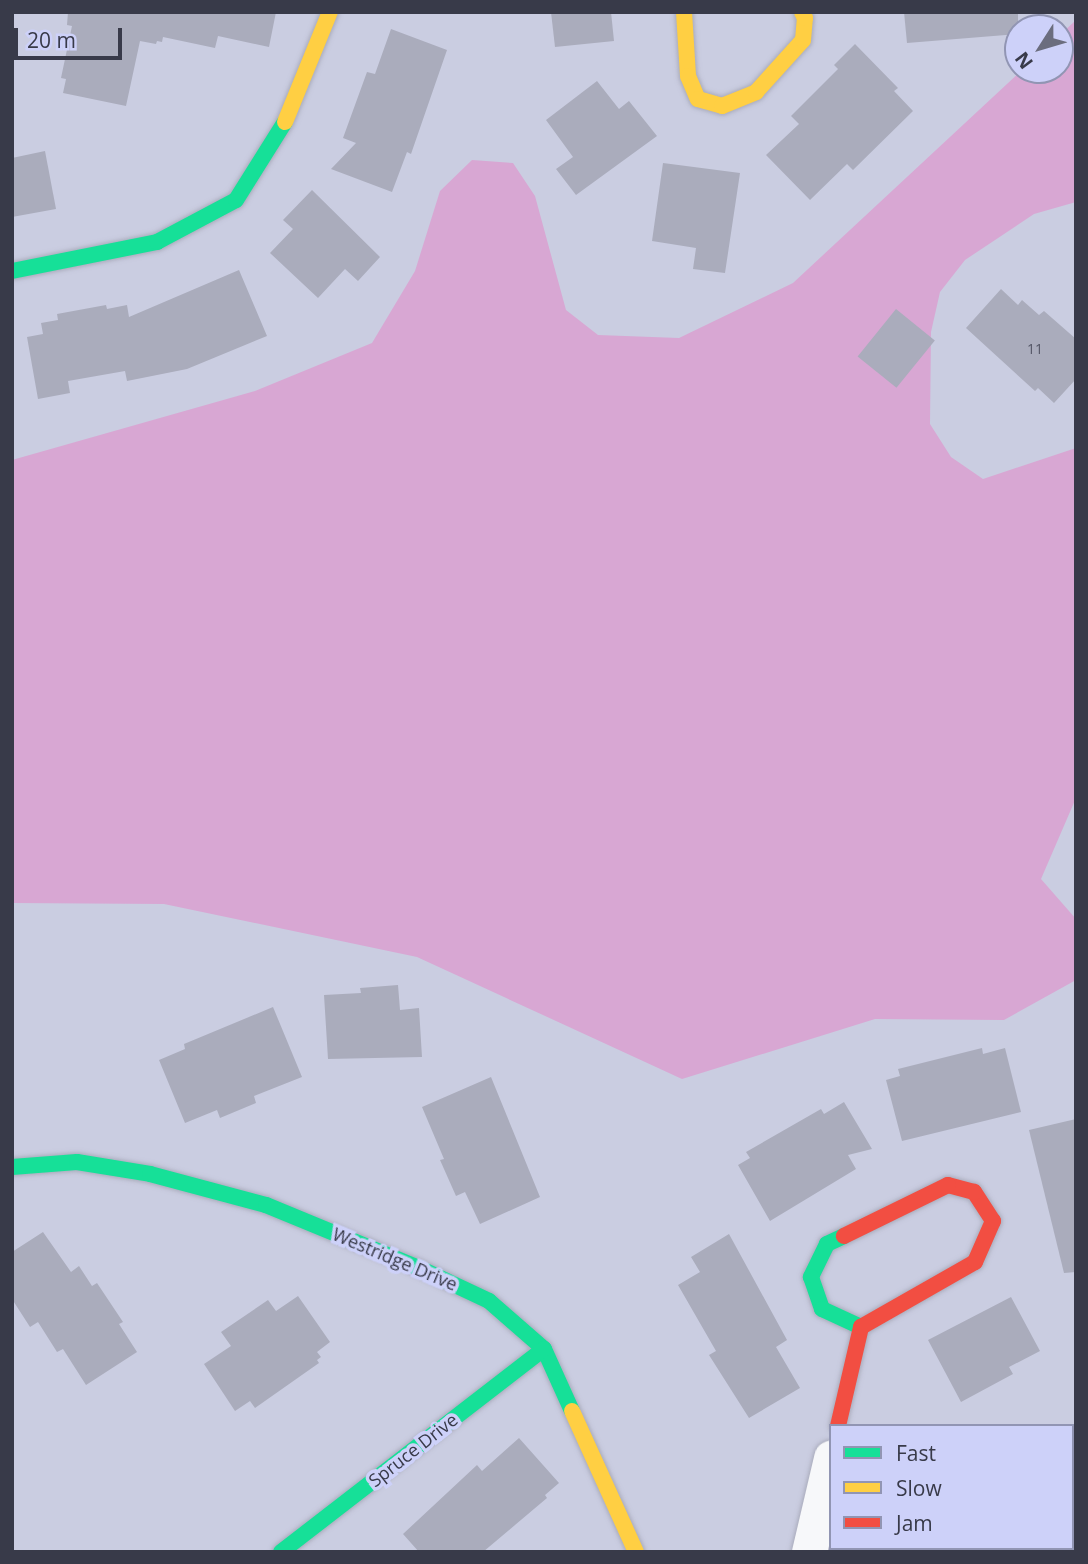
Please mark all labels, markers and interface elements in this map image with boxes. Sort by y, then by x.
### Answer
scale bar [18,14,126,58]
north arrow [1004,14,1074,84]
text: 20 m [27,26,76,54]
text: N [1009,46,1039,74]
house number: 11 [1027,341,1043,357]
street label: Westridge Drive [329,1223,461,1295]
street label: Spruce Drive [364,1409,462,1491]
legend [829,1424,1074,1550]
text: Fast [896,1439,936,1467]
text: Slow [896,1474,942,1502]
text: Jam [896,1509,933,1537]

